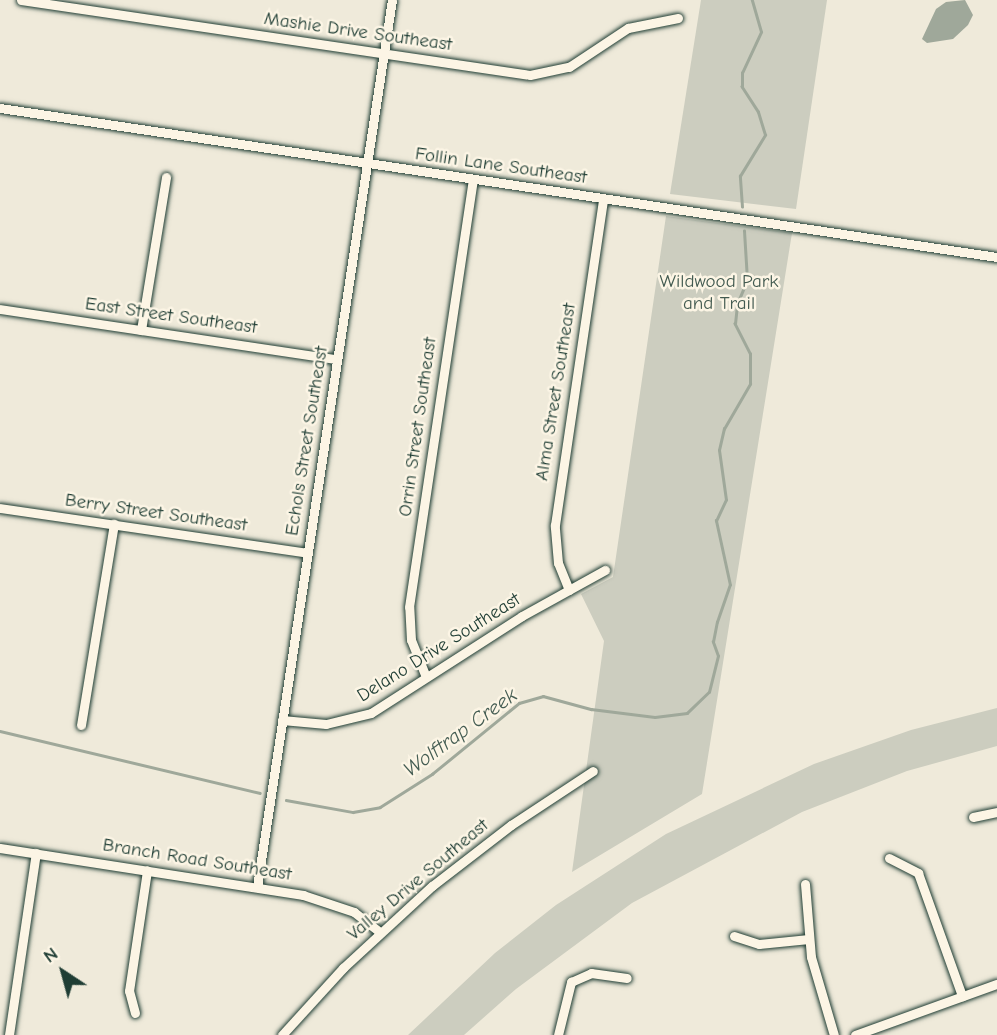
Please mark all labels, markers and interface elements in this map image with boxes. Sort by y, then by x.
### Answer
street label: Mashie Drive Southeast [262,8,454,56]
street label: Follin Lane Southeast [414,143,588,189]
park label: Wildwood Park and Trail [660,271,778,315]
street label: East Street Southeast [84,293,258,339]
street label: Alma Street Southeast [531,302,581,482]
street label: Orrin Street Southeast [394,336,442,518]
street label: Echols Street Southeast [281,345,333,537]
street label: Berry Street Southeast [63,489,249,537]
street label: Delano Drive Southeast [353,588,525,708]
water label: Wolftrap Creek [398,682,522,782]
street label: Valley Drive Southeast [343,814,493,946]
street label: Branch Road Southeast [101,834,293,886]
north arrow [28,937,98,1007]
text: N [39,942,62,968]

